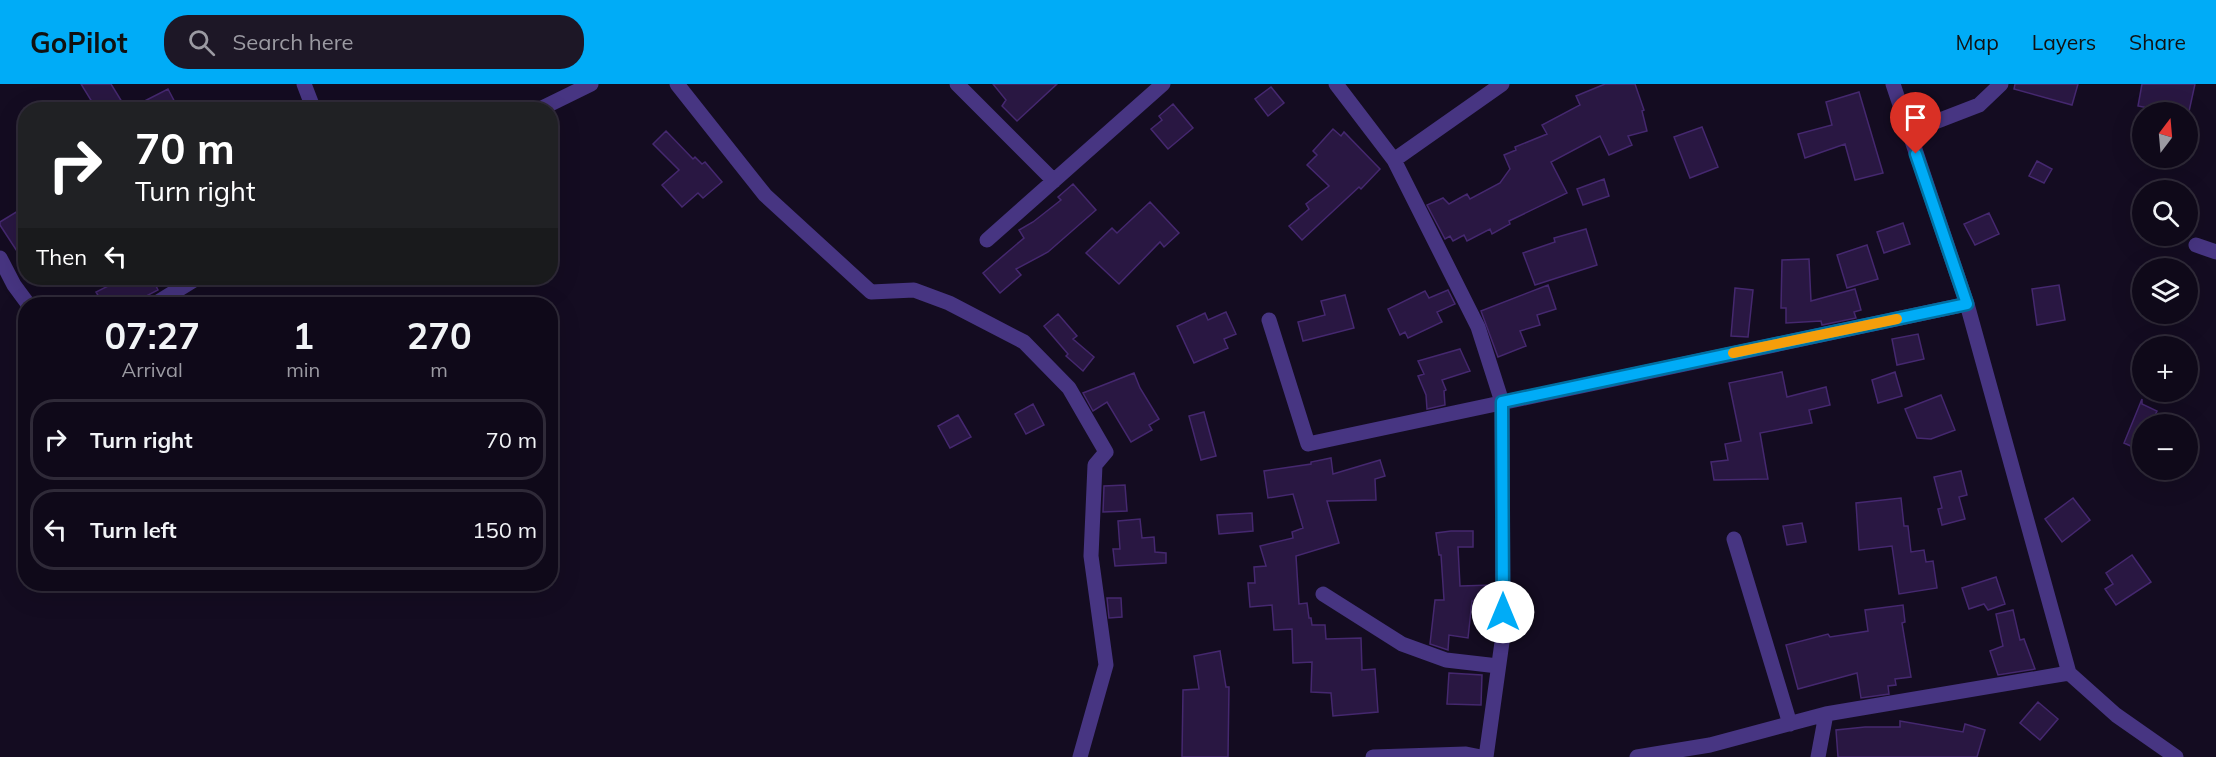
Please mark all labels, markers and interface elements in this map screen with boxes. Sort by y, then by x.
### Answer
search box [164,15,584,69]
text: GoPilot [30,25,128,60]
icon: search [185,26,218,59]
text: Search here [233,28,354,56]
text: Map [1956,29,1999,55]
text: Layers [2032,29,2096,55]
text: Share [2129,29,2186,55]
pin [1890,92,1941,154]
icon: arrive [1899,101,1932,134]
north arrow [2132,102,2198,168]
map controls [2132,102,2198,480]
text: 70 m [135,122,235,175]
icon: right [36,126,114,204]
text: Turn right [135,174,255,208]
button: search [2132,180,2198,246]
icon: left [99,240,132,273]
text: Then [36,243,87,271]
button: layers [2132,258,2198,324]
text: 07:27 [104,313,200,358]
text: 1 [292,313,314,358]
text: 270 [407,313,472,358]
button: + [2132,336,2198,402]
text: Arrival [122,357,183,382]
text: min [286,357,320,382]
text: m [430,357,448,382]
button: − [2132,414,2198,480]
icon: right [39,423,72,456]
text: Turn right [90,426,193,454]
text: 70 m [486,426,537,454]
icon: left [39,513,72,546]
text: Turn left [90,516,177,544]
text: 150 m [472,516,537,544]
position arrow [1471,580,1535,644]

